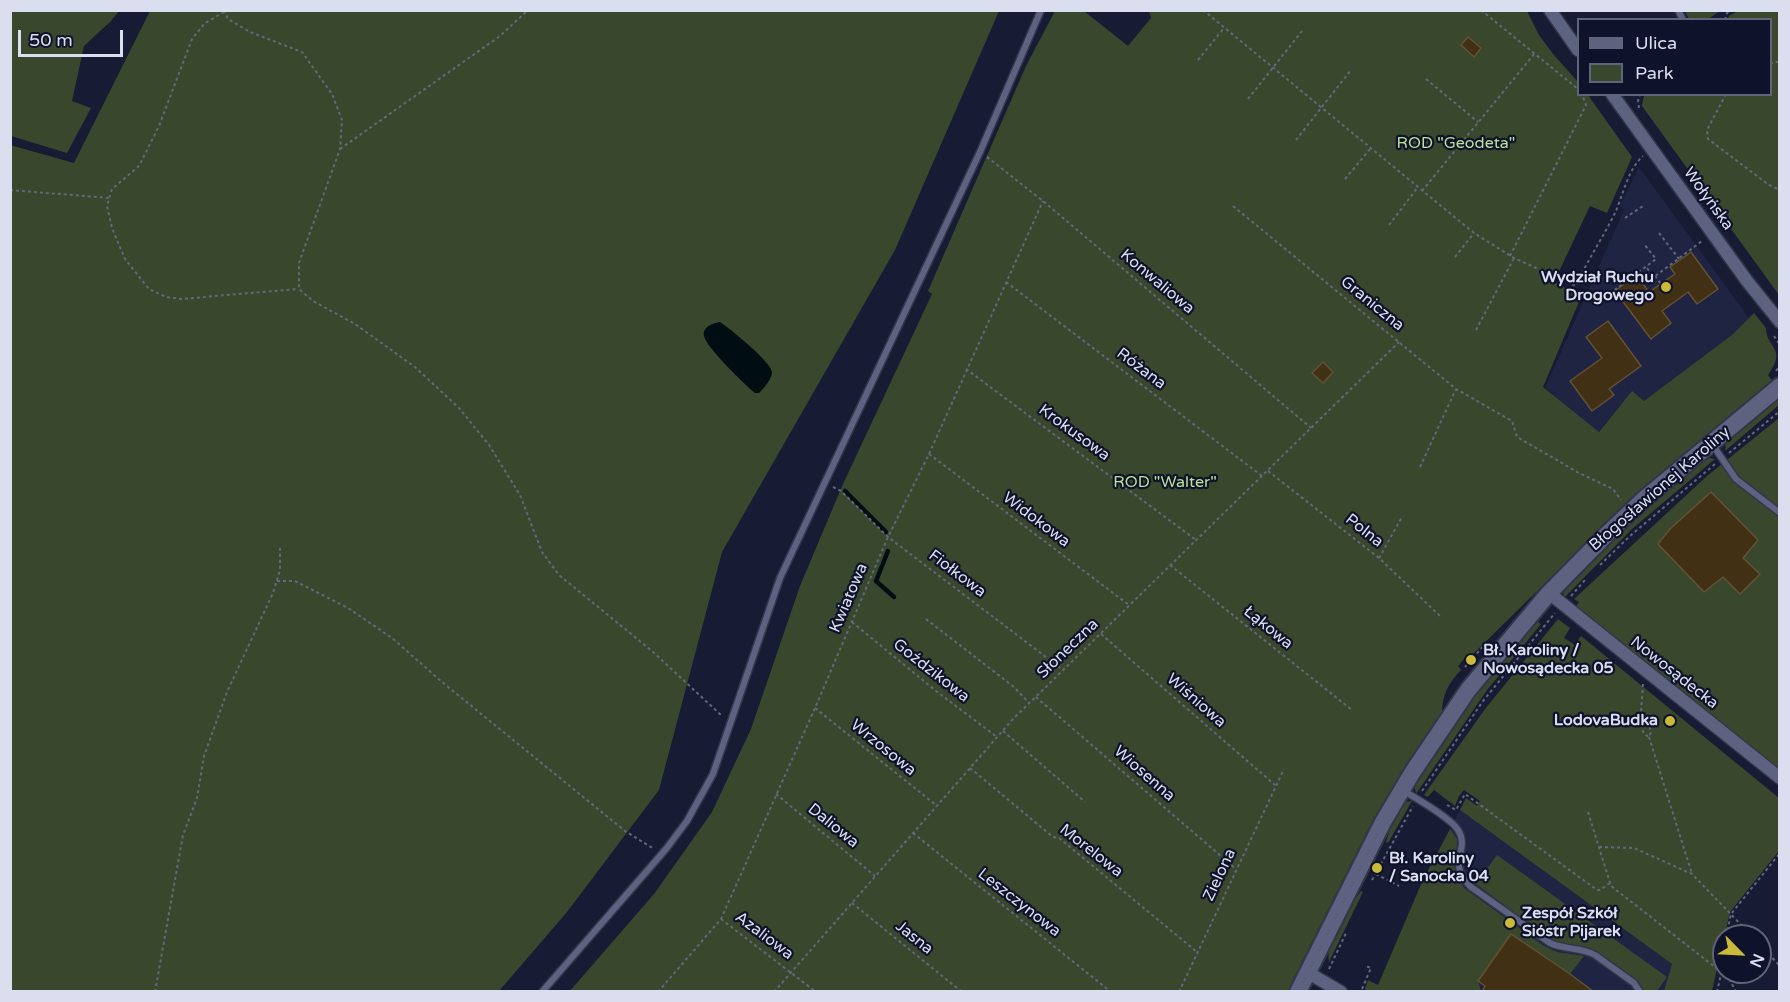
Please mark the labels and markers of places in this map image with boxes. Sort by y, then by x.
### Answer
place label: Wydział Ruchu Drogowego [1541,268,1654,306]
marker: Wydział Ruchu Drogowego [1659,280,1673,294]
place label: Bł. Karoliny / Nowosądecka 05 [1483,641,1614,679]
marker: Bł. Karoliny / Nowosądecka 05 [1464,653,1478,667]
place label: LodovaBudka [1554,711,1658,731]
marker: LodovaBudka [1663,714,1677,728]
place label: Bł. Karoliny / Sanocka 04 [1389,849,1489,887]
marker: Bł. Karoliny / Sanocka 04 [1370,861,1384,875]
place label: Zespół Szkół Sióstr Pijarek [1522,904,1621,942]
marker: Zespół Szkół Sióstr Pijarek [1503,916,1517,930]

